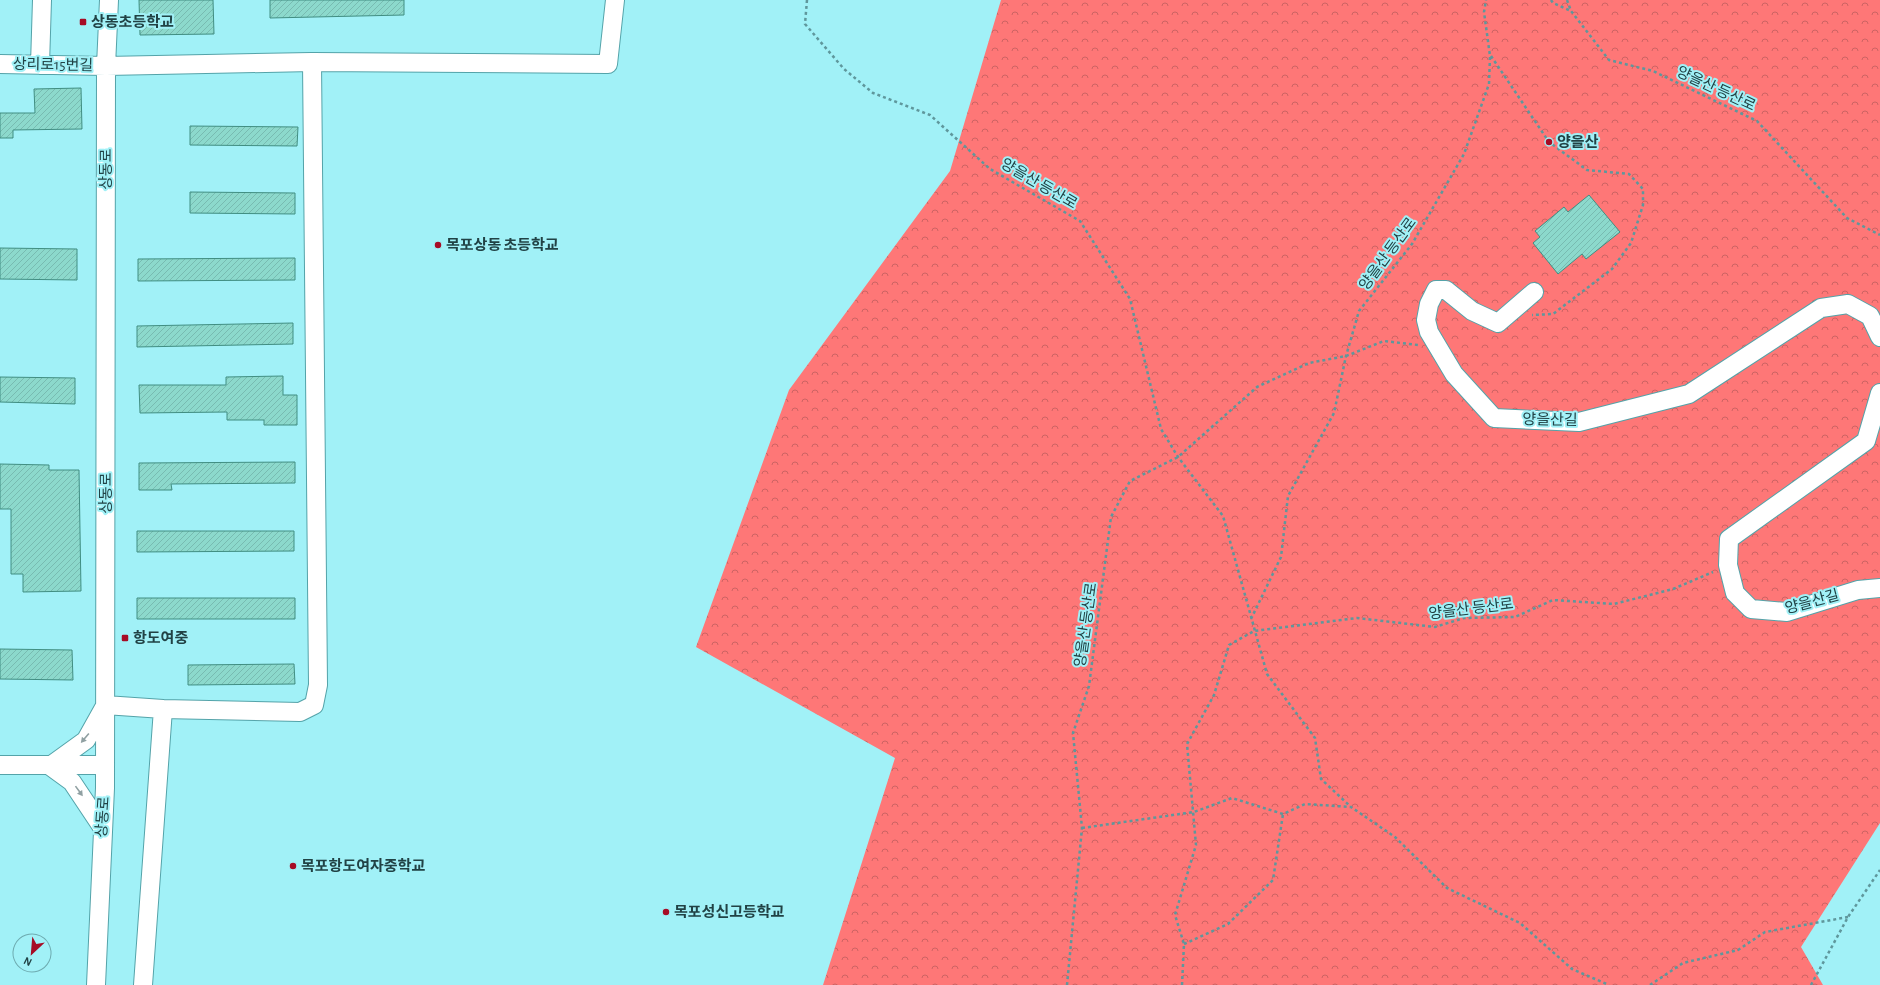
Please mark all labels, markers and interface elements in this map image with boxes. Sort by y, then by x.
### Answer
place label: 상동초등학교 [91,13,174,30]
marker: 상동초등학교 [78,17,88,27]
street label: 상리로15번길 [13,56,93,73]
street label: 양을산 등산로 [1674,63,1758,114]
place label: 양을산 [1557,134,1599,150]
marker: 양을산 [1544,137,1554,147]
street label: 상동로 [98,148,114,190]
street label: 양을산 등산로 [998,155,1080,212]
street label: 양을산 등산로 [1356,215,1419,293]
place label: 목포상동 초등학교 [446,236,559,253]
marker: 목포상동 초등학교 [433,240,443,250]
street label: 양을산길 [1522,411,1578,428]
street label: 상동로 [98,472,114,514]
street label: 양을산 등산로 [1072,582,1099,668]
street label: 양을산길 [1783,587,1841,616]
street label: 양을산 등산로 [1428,595,1514,622]
place label: 항도여중 [133,629,188,646]
marker: 항도여중 [120,633,130,643]
one-way arrow [81,733,90,743]
one-way arrow [75,786,83,797]
street label: 상동로 [93,796,112,838]
place label: 목포항도여자중학교 [301,857,425,874]
marker: 목포항도여자중학교 [288,861,298,871]
place label: 목포성신고등학교 [674,903,785,920]
marker: 목포성신고등학교 [661,907,671,917]
north arrow [12,933,52,973]
text: N [22,955,34,968]

